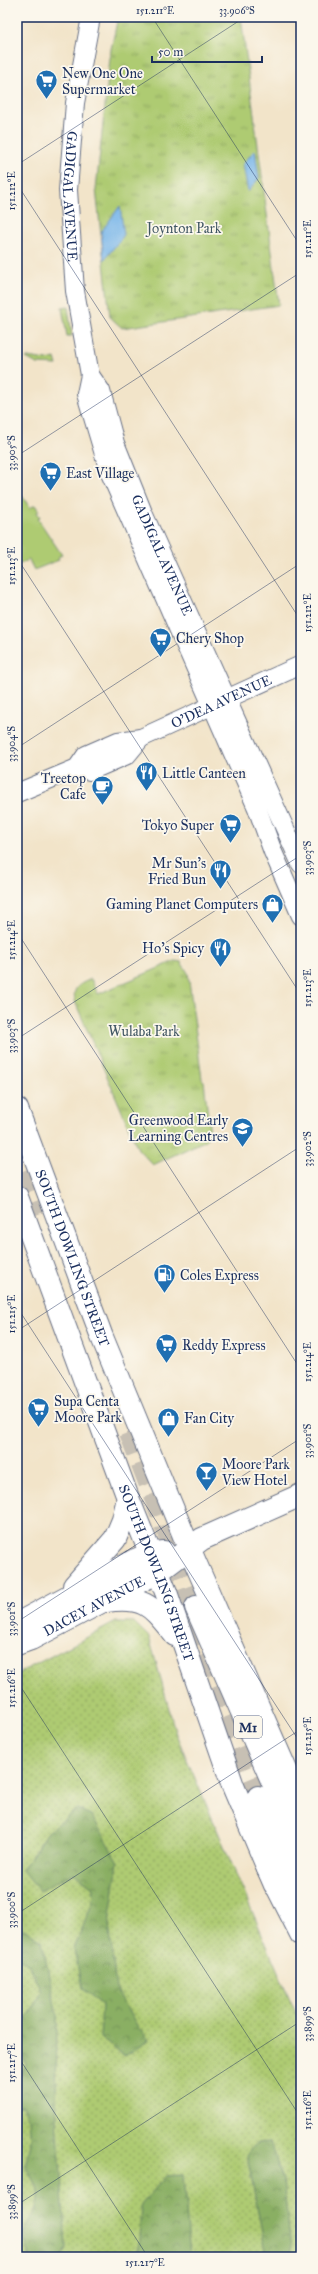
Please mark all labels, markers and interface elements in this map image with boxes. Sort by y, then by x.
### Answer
text: 151.211°E [136,5,174,17]
text: 33.906°S [219,5,255,17]
scale bar [152,38,262,64]
text: 50 m [158,45,183,59]
place label: New One One Supermarket [62,65,143,98]
supermarket icon: New One One Supermarket [33,68,59,101]
street label: GADIGAL AVENUE [59,130,81,262]
text: 151.212°E [6,171,18,211]
park label: Joynton Park [145,220,222,238]
text: 151.211°E [302,220,314,258]
text: 33.905°S [6,435,18,471]
supermarket icon: East Village [37,460,63,493]
place label: East Village [66,465,135,482]
street label: GADIGAL AVENUE [128,492,196,618]
text: 151.213°E [6,547,18,585]
text: 151.212°E [302,593,314,633]
supermarket icon: Chery Shop [148,625,174,658]
place label: Chery Shop [176,630,244,647]
street label: O'DEA AVENUE [168,672,274,732]
text: 33.904°S [6,726,18,762]
restaurant icon: Little Canteen [133,760,159,793]
place label: Little Canteen [162,765,246,782]
place label: Treetop Cafe [41,770,86,803]
cafe icon: Treetop Cafe [89,773,115,806]
supermarket icon: Tokyo Super [217,812,243,845]
place label: Tokyo Super [142,817,215,834]
text: 33.903°S [302,840,314,875]
place label: Mr Sun's Fried Bun [148,855,206,888]
restaurant icon: Mr Sun's Fried Bun [208,858,234,891]
shop icon: Gaming Planet Computers [260,891,286,924]
place label: Gaming Planet Computers [106,896,258,913]
text: 151.214°E [6,920,18,960]
restaurant icon: Ho's Spicy [207,935,233,968]
place label: Ho's Spicy [142,940,204,957]
text: 151.213°E [302,969,314,1007]
text: 33.903°S [6,1018,18,1053]
park label: Wulaba Park [108,1023,180,1040]
place label: Greenwood Early Learning Centres [128,1112,228,1145]
school or university icon: Greenwood Early Learning Centres [230,1115,256,1148]
text: 33.902°S [302,1131,314,1167]
street label: SOUTH DOWLING STREET [31,1167,113,1350]
fuel station icon: Coles Express [151,1262,177,1295]
place label: Coles Express [180,1267,259,1284]
text: 151.215°E [6,1295,18,1333]
supermarket icon: Reddy Express [153,1332,179,1365]
place label: Reddy Express [182,1337,266,1354]
text: 151.214°E [302,1342,314,1382]
place label: Supa Centa Moore Park [54,1393,122,1426]
supermarket icon: Supa Centa Moore Park [26,1396,52,1429]
shop icon: Fan City [155,1405,181,1438]
place label: Fan City [184,1410,235,1427]
text: 33.901°S [302,1424,314,1458]
place label: Moore Park View Hotel [221,1456,290,1489]
bar icon: Moore Park View Hotel [193,1459,219,1492]
street label: SOUTH DOWLING STREET [115,1482,197,1664]
street label: DACEY AVENUE [40,1573,148,1640]
text: 33.901°S [6,1602,18,1636]
text: 151.216°E [6,1668,18,1708]
road number: M1 [234,1716,262,1738]
text: 151.215°E [302,1717,314,1755]
text: 33.900°S [6,1892,18,1928]
text: 33.899°S [302,2006,314,2042]
text: 151.217°E [6,2043,18,2083]
text: 151.216°E [302,2090,314,2130]
text: 33.899°S [6,2184,18,2220]
text: 151.217°E [125,2257,165,2269]

